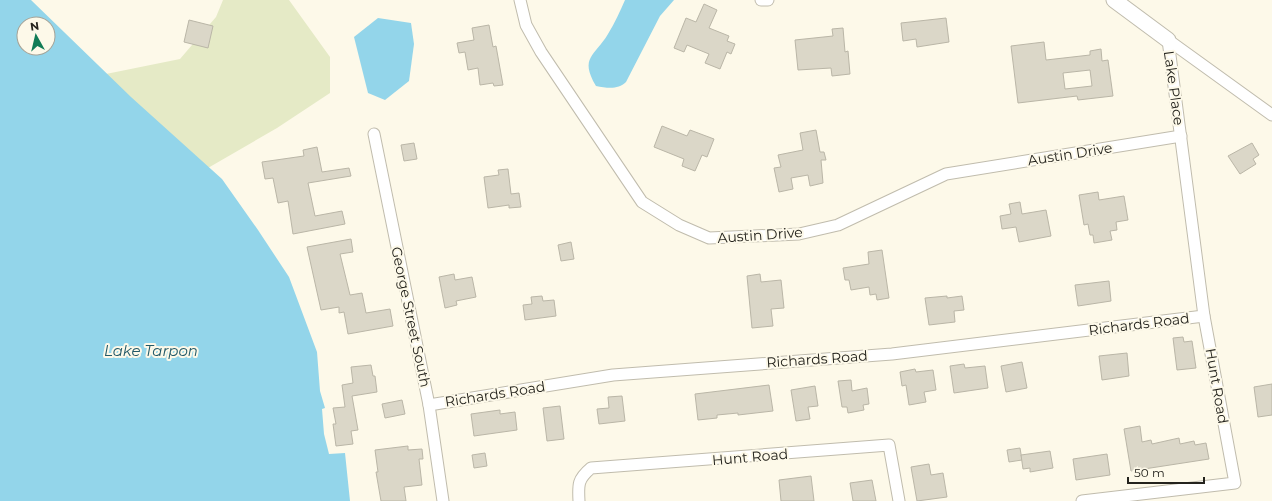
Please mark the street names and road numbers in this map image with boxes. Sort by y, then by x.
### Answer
street label: Lake Place [1160,50,1188,126]
street label: Austin Drive [1026,138,1114,170]
street label: Austin Drive [717,223,803,247]
street label: George Street South [387,245,435,389]
street label: Richards Road [1088,309,1190,339]
street label: Richards Road [766,346,868,372]
street label: Hunt Road [1202,347,1232,425]
street label: Richards Road [444,377,546,411]
street label: Hunt Road [711,445,789,469]

